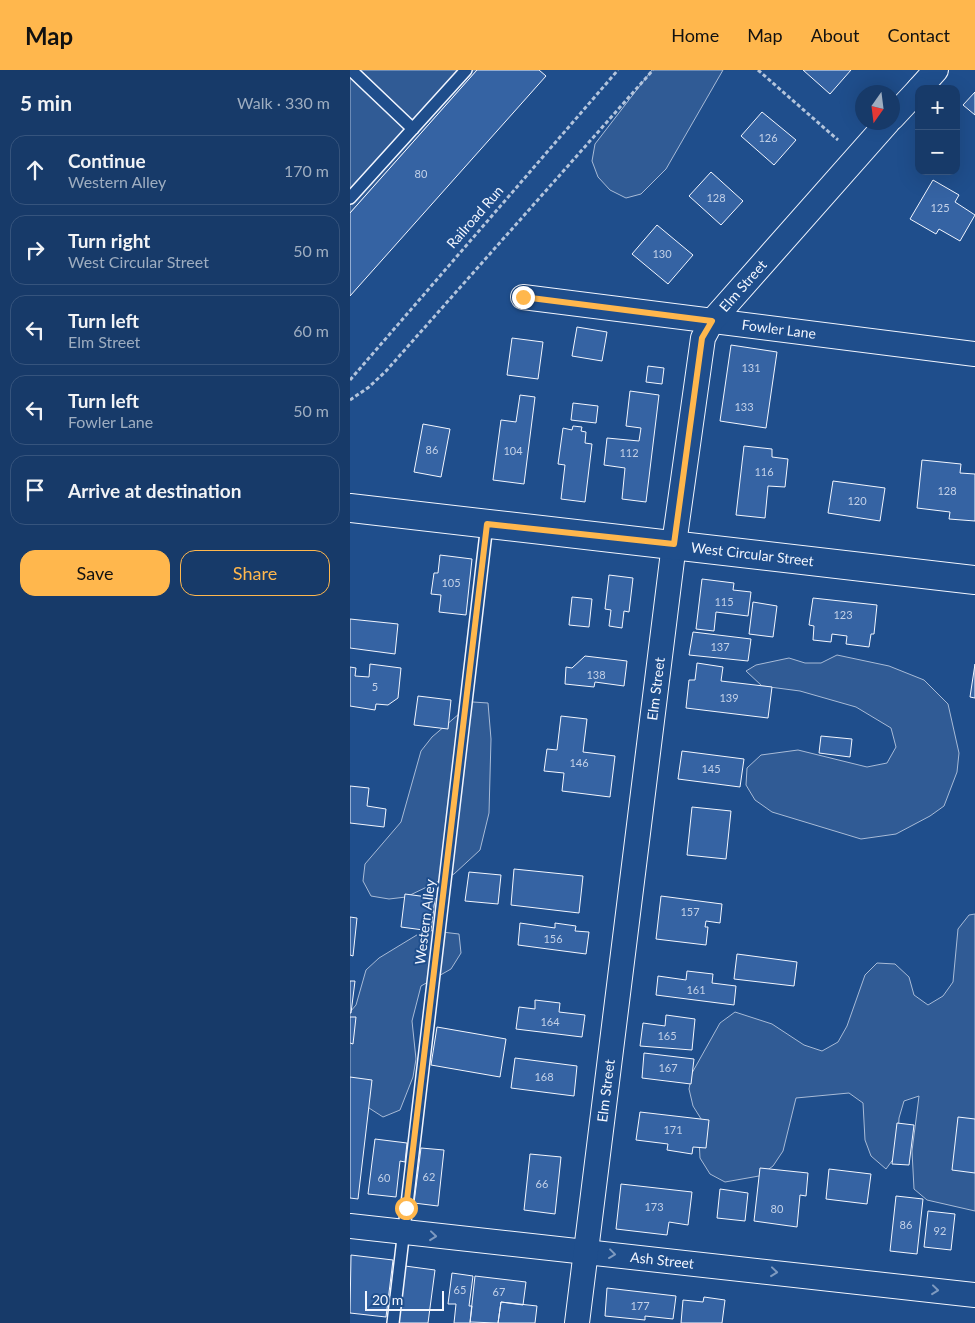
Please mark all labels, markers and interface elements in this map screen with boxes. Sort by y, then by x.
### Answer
text: Map [25,21,73,50]
text: Home [671,24,719,46]
text: Map [747,24,783,46]
text: About [811,24,860,46]
text: Contact [888,24,950,46]
north arrow [855,85,900,130]
map controls [915,85,960,175]
button: + [915,85,960,130]
text: 5 min [20,90,72,115]
text: Walk · 330 m [237,93,330,112]
button: − [915,130,960,175]
house number: 126 [758,131,778,144]
text: Continue [68,149,146,172]
icon: ahead [21,156,49,184]
text: 170 m [284,161,329,180]
house number: 80 [415,167,428,180]
text: Western Alley [68,172,166,191]
street label: Railroad Run [443,182,506,252]
house number: 128 [706,191,726,204]
house number: 125 [930,201,950,214]
text: Turn right [68,229,150,252]
icon: right [21,236,49,264]
text: 50 m [293,241,329,260]
house number: 130 [652,247,672,260]
text: West Circular Street [68,252,209,271]
street label: Elm Street [715,256,770,315]
route end [512,286,535,309]
text: Turn left [68,309,139,332]
icon: left [21,316,49,344]
street label: Fowler Lane [741,316,817,342]
text: 60 m [293,321,329,340]
text: Elm Street [68,332,140,351]
house number: 131 [741,361,761,374]
text: Turn left [68,389,139,412]
icon: left [21,396,49,424]
house number: 133 [734,400,754,413]
text: 50 m [293,401,329,420]
text: Fowler Lane [68,412,153,431]
house number: 86 [426,443,438,456]
house number: 104 [503,444,523,457]
house number: 112 [619,446,639,459]
house number: 116 [754,465,774,478]
icon: arrive [21,476,49,504]
text: Arrive at destination [68,479,241,502]
house number: 128 [937,484,957,497]
house number: 120 [847,494,867,507]
street label: West Circular Street [690,538,815,569]
button: Save [20,550,170,596]
button: Share [180,550,330,596]
house number: 105 [441,576,461,589]
house number: 115 [714,595,734,608]
house number: 123 [833,608,853,621]
house number: 137 [710,640,730,653]
street label: Elm Street [643,656,668,721]
house number: 138 [586,668,606,681]
house number: 5 [372,680,378,693]
house number: 139 [719,691,739,704]
house number: 146 [569,756,589,769]
house number: 145 [701,762,721,775]
street label: Western Alley [411,877,438,966]
house number: 157 [680,905,700,918]
house number: 156 [543,932,563,945]
house number: 161 [686,983,706,996]
house number: 164 [540,1015,560,1028]
house number: 165 [657,1029,677,1042]
street label: Elm Street [593,1058,618,1123]
house number: 167 [658,1061,678,1074]
house number: 168 [534,1070,554,1083]
house number: 171 [663,1123,683,1136]
house number: 62 [423,1170,435,1183]
house number: 60 [378,1171,391,1184]
house number: 66 [536,1177,548,1190]
route start [395,1197,418,1220]
house number: 173 [644,1200,664,1213]
house number: 80 [771,1202,784,1215]
house number: 86 [900,1218,912,1231]
house number: 92 [934,1224,946,1237]
one-way arrow [429,1230,437,1241]
one-way arrow [609,1248,617,1259]
street label: Ash Street [629,1248,695,1272]
one-way arrow [770,1266,778,1277]
house number: 65 [454,1283,466,1296]
one-way arrow [931,1284,939,1295]
house number: 67 [493,1285,505,1298]
scale bar [365,1288,444,1311]
text: 20 m [372,1291,403,1308]
house number: 177 [630,1299,650,1312]

